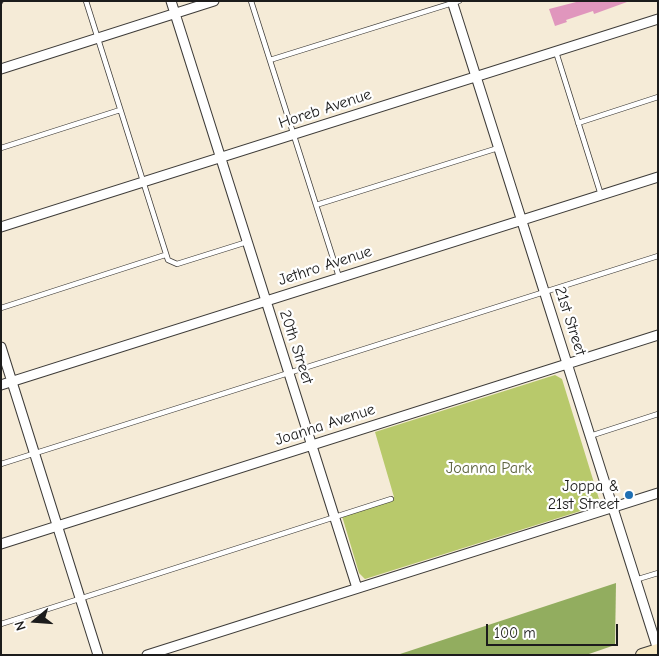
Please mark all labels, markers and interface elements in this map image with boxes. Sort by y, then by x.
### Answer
street label: Horeb Avenue [276,85,374,133]
street label: Jethro Avenue [276,242,374,290]
street label: 21st Street [550,284,590,358]
street label: 20th Street [275,308,317,386]
street label: Joanna Avenue [273,400,377,450]
park label: Joanna Park [446,458,532,478]
place label: Joppa & 21st Street [548,476,619,514]
marker: Joppa & 21st Street [623,489,635,501]
north arrow [10,596,60,646]
scale bar [489,614,622,646]
text: N [11,619,30,633]
text: 100 m [494,624,536,642]

